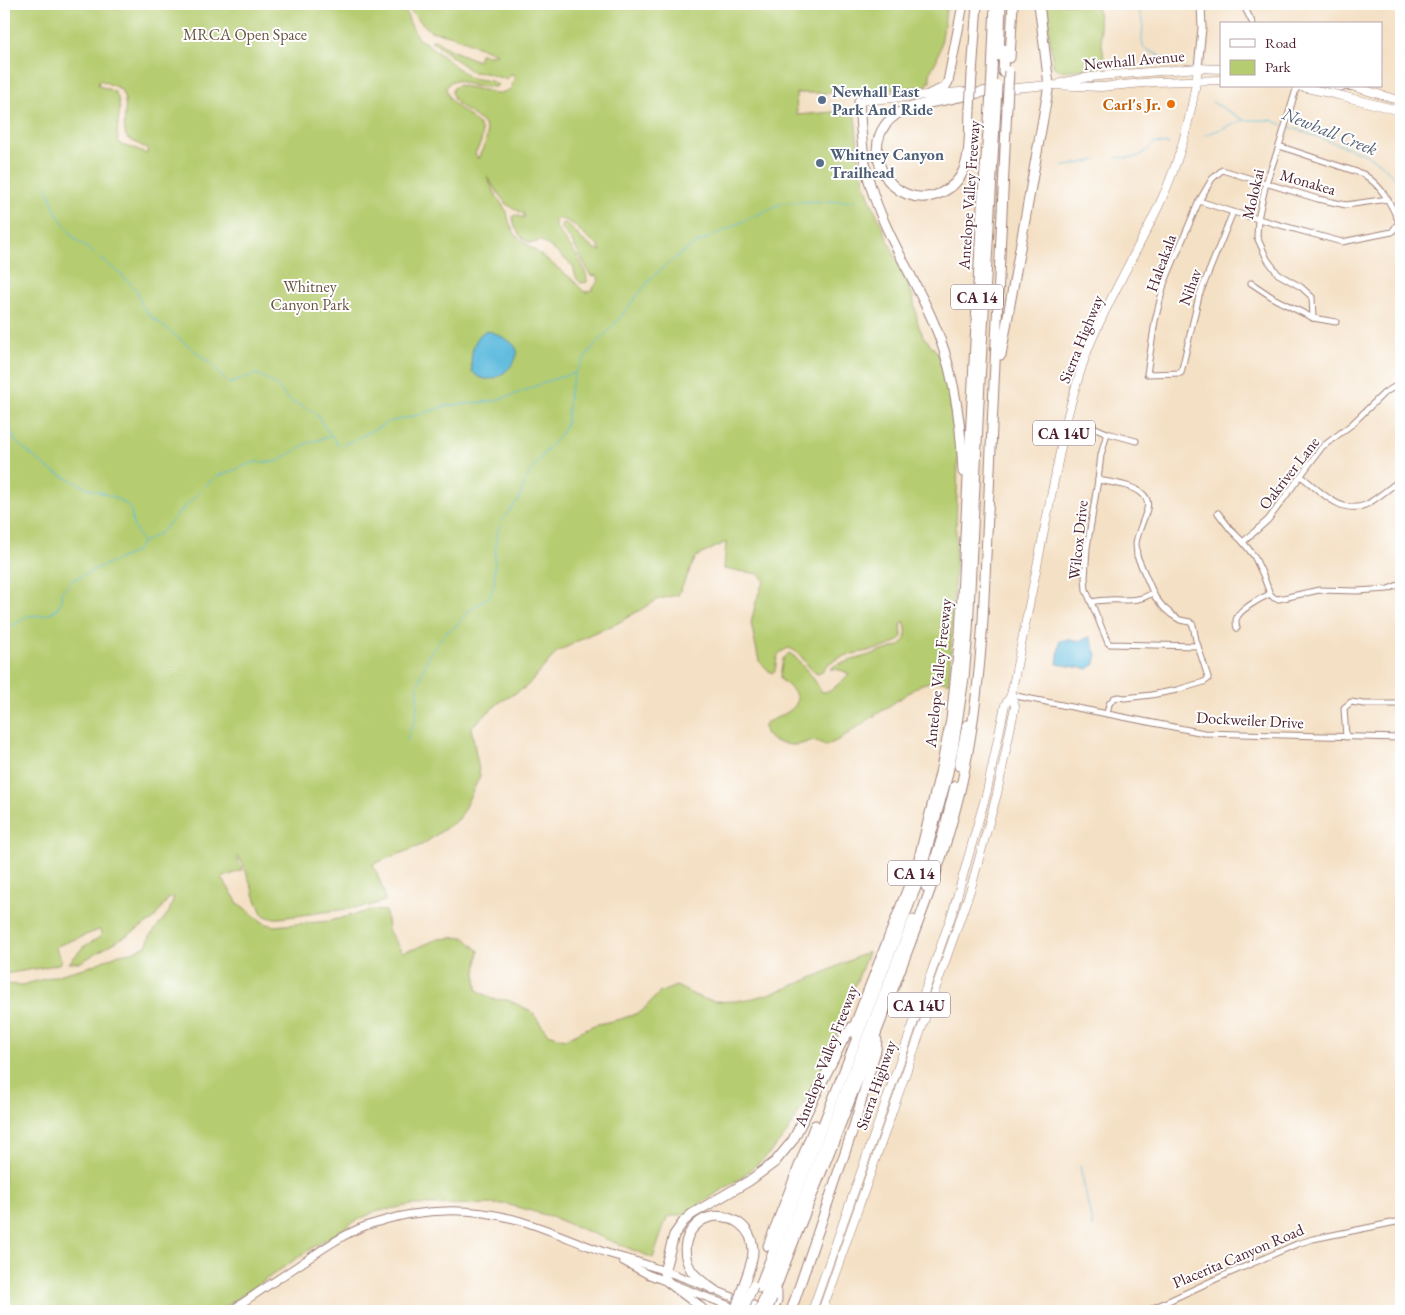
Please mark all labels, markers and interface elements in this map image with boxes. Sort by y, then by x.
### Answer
legend [1220,22,1382,88]
park label: MRCA Open Space [183,24,307,45]
text: Road [1265,33,1297,52]
street label: Newhall Avenue [1083,45,1185,75]
text: Park [1265,57,1292,76]
place label: Newhall East Park And Ride [832,81,933,120]
marker: Newhall East Park And Ride [816,94,828,106]
place label: Carl's Jr. [1103,94,1161,115]
marker: Carl's Jr. [1165,98,1177,110]
water label: Newhall Creek [1278,101,1381,160]
street label: Antelope Valley Freeway [953,119,985,271]
place label: Whitney Canyon Trailhead [830,144,944,183]
marker: Whitney Canyon Trailhead [814,157,826,169]
street label: Monakea [1278,164,1339,200]
street label: Molokai [1237,167,1269,221]
street label: Haleakala [1141,231,1181,295]
street label: Nihav [1174,265,1207,308]
park label: Whitney Canyon Park [271,276,350,315]
road number: CA 14 [951,284,1003,310]
street label: Sierra Highway [1054,291,1109,386]
road number: CA 14U [1033,420,1095,446]
street label: Oakriver Lane [1254,432,1324,514]
street label: Wilcox Drive [1063,499,1093,581]
street label: Antelope Valley Freeway [920,596,956,750]
street label: Dockweiler Drive [1196,707,1304,733]
road number: CA 14 [888,860,940,886]
street label: Antelope Valley Freeway [789,981,863,1131]
road number: CA 14U [888,992,950,1018]
street label: Sierra Highway [851,1036,901,1133]
street label: Placerita Canyon Road [1169,1219,1308,1293]

